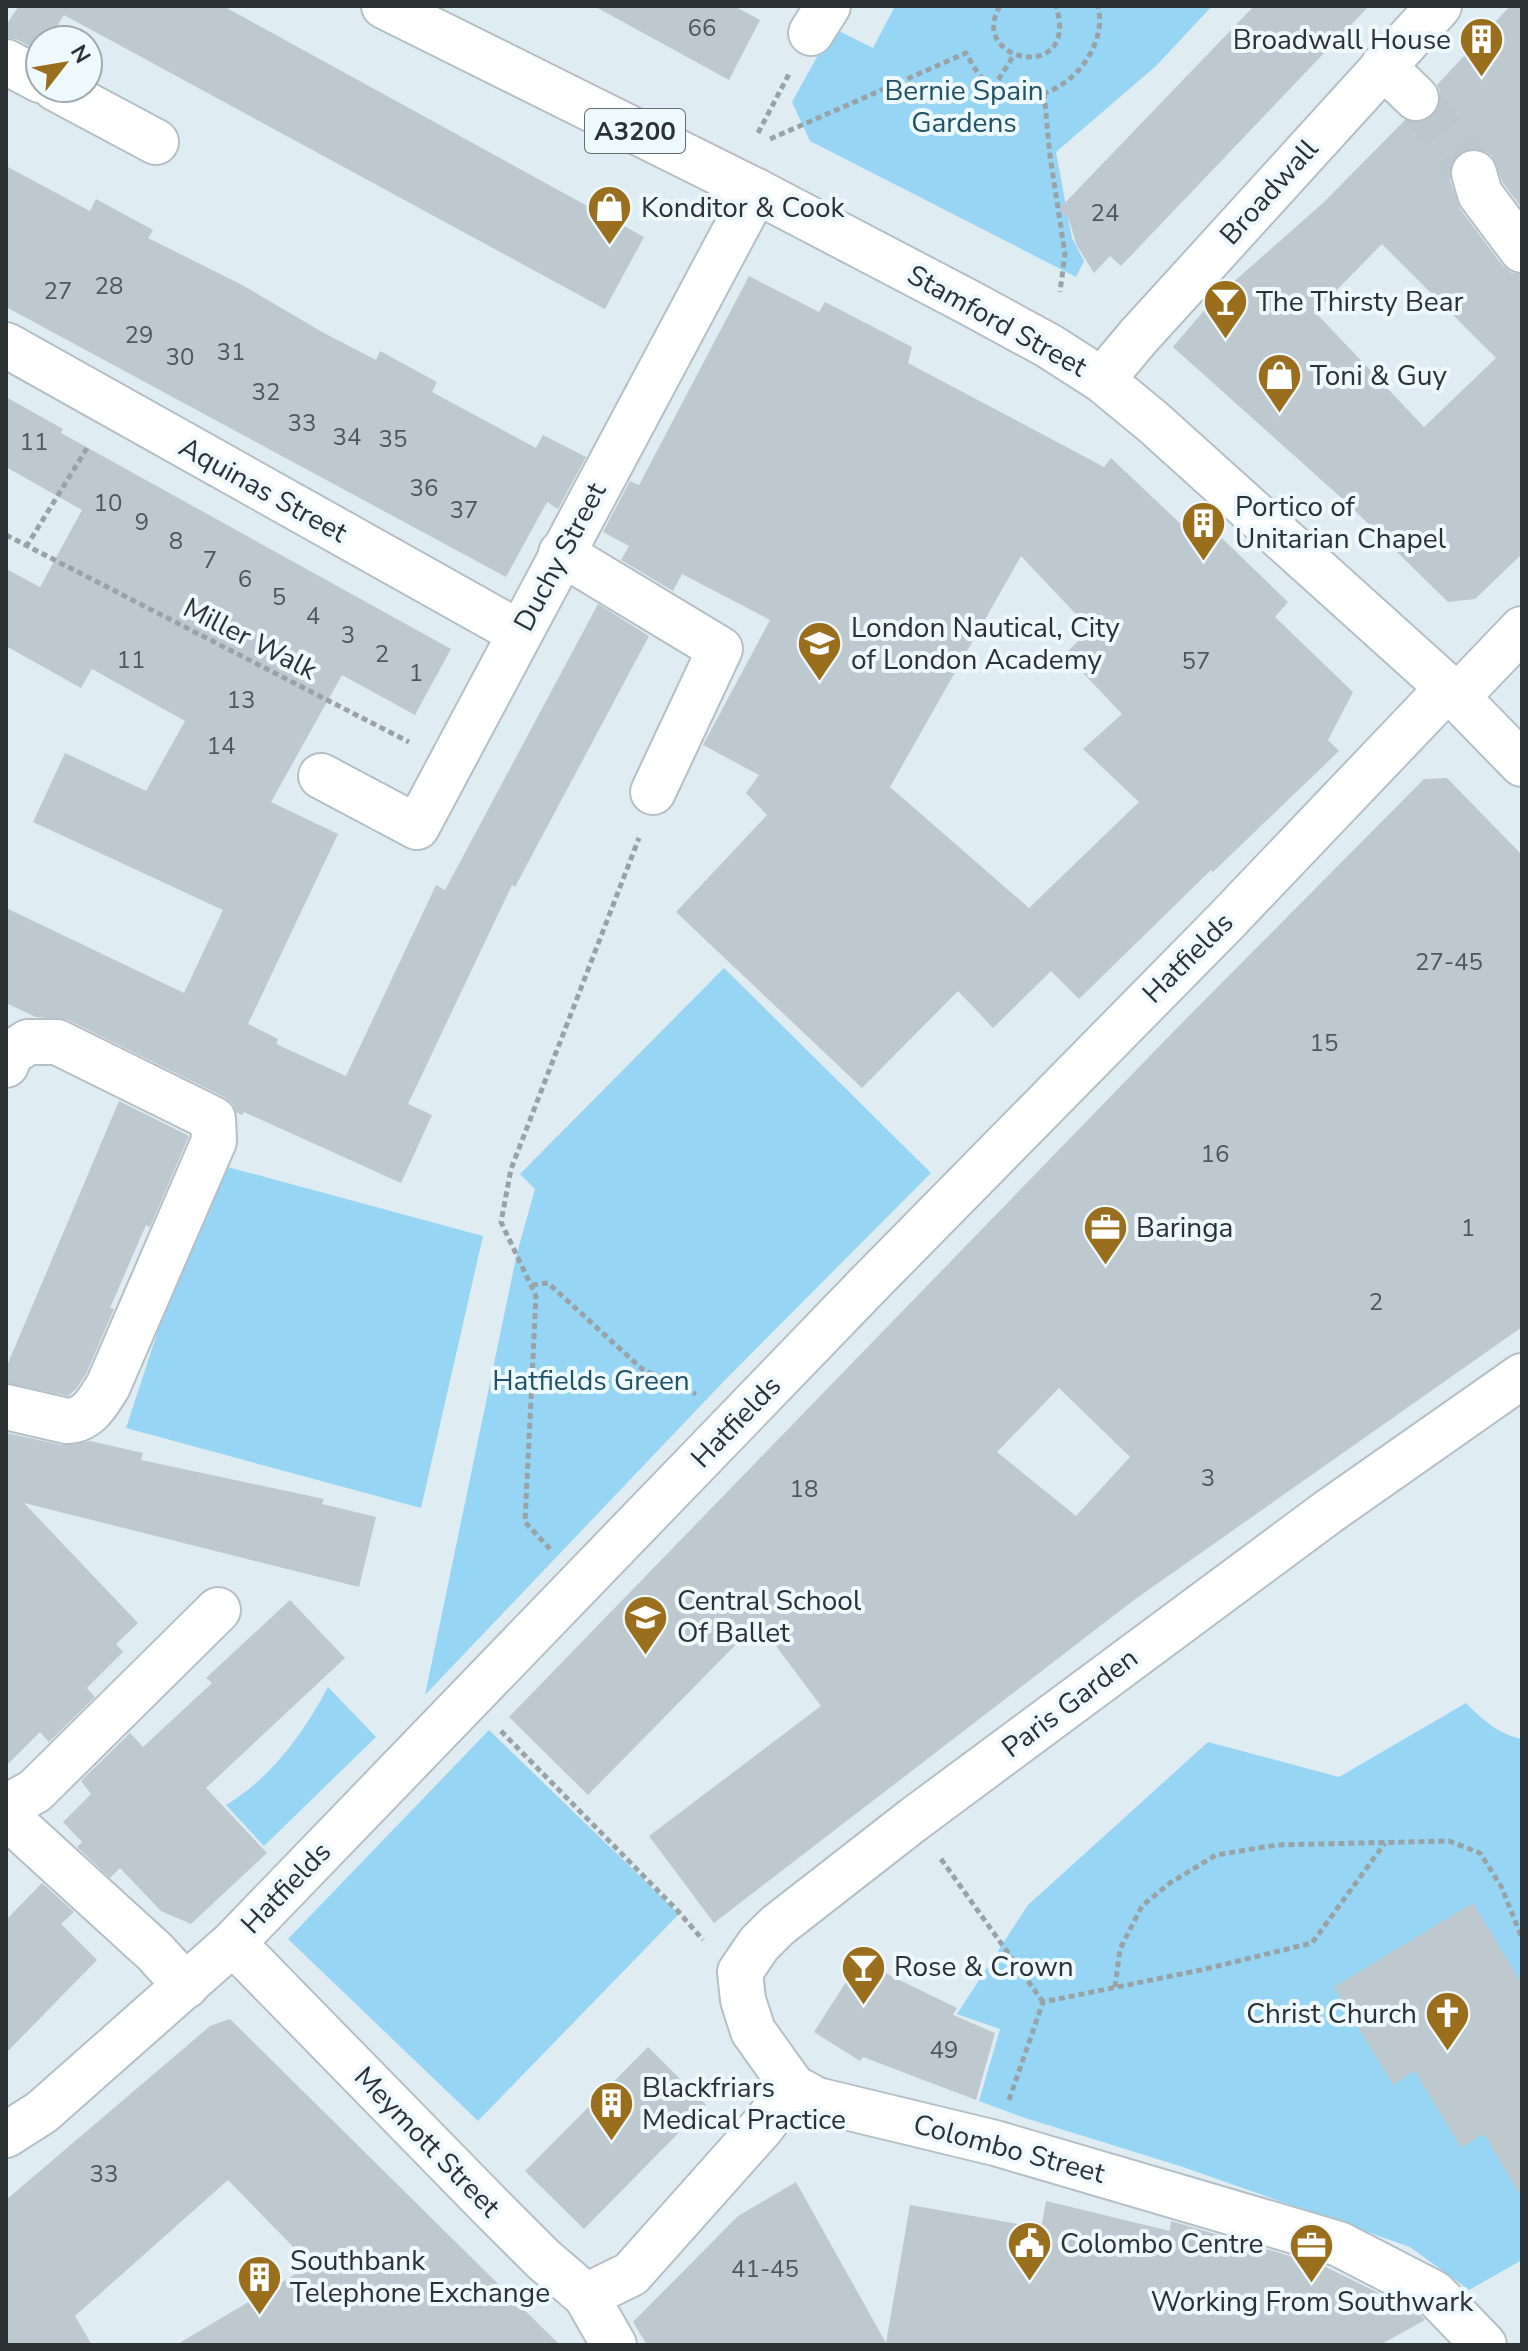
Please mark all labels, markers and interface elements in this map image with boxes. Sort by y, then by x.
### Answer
house number: 66 [688,12,716,44]
building icon: Broadwall House [1458,16,1506,79]
place label: Broadwall House [1233,21,1451,59]
north arrow [24,24,104,104]
text: N [63,39,97,69]
park label: Bernie Spain Gardens [884,72,1044,142]
road number: A3200 [585,109,685,153]
street label: Broadwall [1211,130,1327,253]
shop icon: Konditor & Cook [586,184,634,247]
place label: Konditor & Cook [641,189,846,227]
house number: 24 [1091,197,1119,229]
street label: Stamford Street [900,256,1094,386]
house number: 28 [95,270,123,302]
house number: 27 [44,275,72,307]
bar icon: The Thirsty Bear [1201,278,1249,341]
place label: The Thirsty Bear [1256,283,1464,321]
house number: 29 [125,319,153,351]
house number: 31 [217,336,245,368]
house number: 30 [166,341,194,373]
shop icon: Toni & Guy [1255,352,1303,415]
place label: Toni & Guy [1310,357,1448,395]
house number: 32 [252,376,280,408]
house number: 33 [288,407,316,439]
house number: 34 [333,421,361,453]
house number: 35 [379,423,407,455]
house number: 11 [20,426,48,458]
street label: Aquinas Street [172,428,354,552]
house number: 36 [410,472,438,504]
street label: Duchy Street [505,476,615,638]
house number: 10 [94,487,122,519]
place label: Portico of Unitarian Chapel [1235,488,1447,558]
house number: 37 [450,494,478,526]
building icon: Portico of Unitarian Chapel [1180,499,1228,562]
house number: 9 [135,506,149,538]
house number: 8 [169,525,183,557]
house number: 7 [203,544,217,576]
house number: 6 [238,563,252,595]
house number: 5 [272,581,286,613]
street label: Miller Walk [177,589,324,689]
house number: 4 [306,600,320,632]
place label: London Nautical, City of London Academy [851,609,1120,679]
house number: 3 [341,619,355,651]
school or university icon: London Nautical, City of London Academy [796,620,844,683]
house number: 2 [375,638,389,670]
house number: 11 [117,644,145,676]
house number: 57 [1182,645,1210,677]
house number: 1 [409,657,423,689]
house number: 13 [227,684,255,716]
house number: 14 [207,730,235,762]
street label: Hatfields [1134,904,1242,1012]
house number: 27-45 [1415,946,1483,978]
house number: 15 [1310,1027,1338,1059]
house number: 16 [1201,1138,1229,1170]
office icon: Baringa [1081,1204,1129,1267]
place label: Baringa [1136,1209,1233,1247]
house number: 1 [1461,1212,1475,1244]
house number: 2 [1369,1286,1383,1318]
park label: Hatfields Green [492,1362,690,1400]
street label: Hatfields [683,1368,789,1476]
house number: 3 [1201,1462,1215,1494]
house number: 18 [790,1473,818,1505]
place label: Central School Of Ballet [677,1582,862,1652]
school or university icon: Central School Of Ballet [622,1593,670,1656]
street label: Paris Garden [994,1639,1146,1767]
street label: Hatfields [233,1834,339,1942]
bar icon: Rose & Crown [839,1943,887,2006]
place label: Rose & Crown [894,1948,1074,1986]
church icon: Christ Church [1424,1990,1472,2053]
place label: Christ Church [1246,1995,1417,2033]
house number: 49 [930,2034,958,2066]
street label: Meymott Street [346,2059,509,2226]
place label: Blackfriars Medical Practice [642,2069,846,2139]
building icon: Blackfriars Medical Practice [587,2080,635,2143]
street label: Colombo Street [909,2105,1109,2193]
house number: 33 [90,2158,118,2190]
public building icon: Colombo Centre [1005,2220,1053,2283]
office icon: Working From Southwark [1288,2221,1336,2284]
place label: Colombo Centre [1060,2225,1263,2263]
place label: Southbank Telephone Exchange [290,2242,550,2312]
building icon: Southbank Telephone Exchange [235,2253,283,2316]
house number: 41-45 [731,2253,799,2285]
place label: Working From Southwark [1151,2283,1474,2321]

